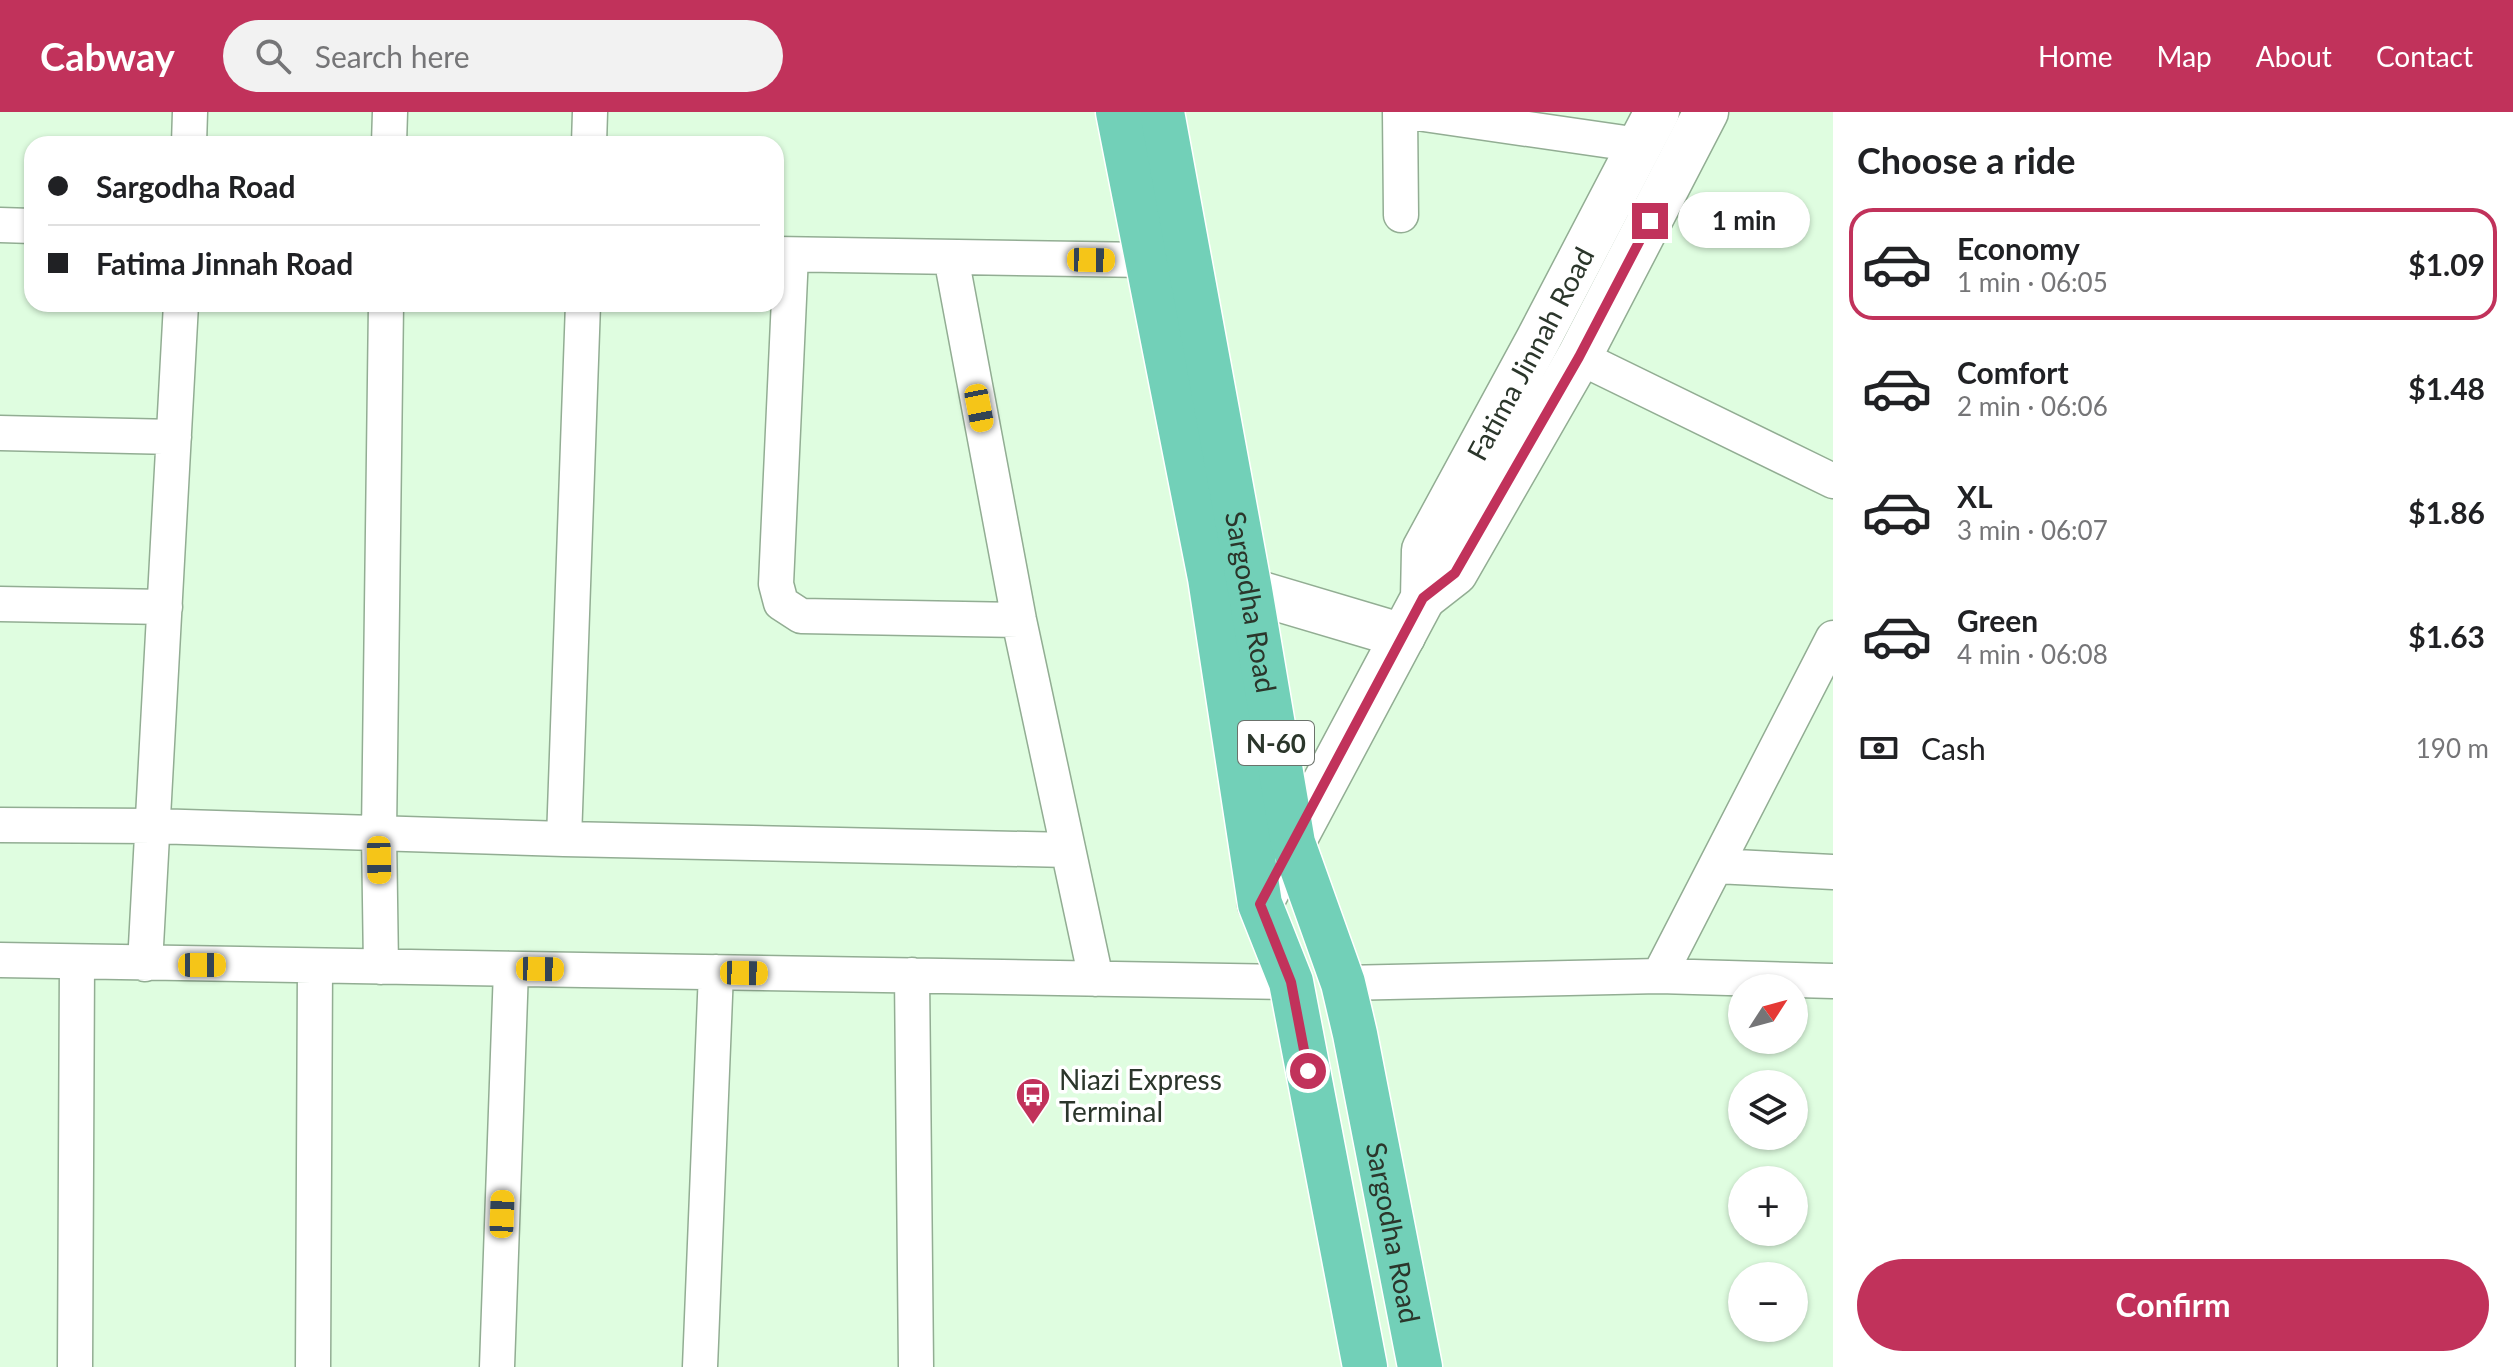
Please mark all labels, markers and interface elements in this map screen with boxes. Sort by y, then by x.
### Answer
search box [223,20,783,92]
text: Cabway [40,33,175,79]
icon: search [251,34,295,78]
text: Search here [315,38,470,74]
text: Home [2038,39,2113,73]
text: Map [2157,39,2212,73]
text: About [2256,39,2332,73]
text: Contact [2376,39,2473,73]
text: Choose a ride [1857,138,2076,182]
text: Sargodha Road [96,168,296,204]
callout: 1 min [1678,193,1810,249]
route end [1632,203,1668,239]
text: 1 min [1712,204,1776,236]
icon: car [1861,228,1933,300]
text: Economy [1957,230,2080,266]
street label: Fatima Jinnah Road [1459,241,1601,466]
text: Fatima Jinnah Road [96,245,353,281]
text: $1.09 [2408,246,2485,282]
car [1067,248,1115,272]
text: 1 min · 06:05 [1957,266,2108,298]
icon: car [1861,352,1933,424]
text: Comfort [1957,354,2069,390]
text: $1.48 [2408,370,2485,406]
car [963,382,995,434]
text: 2 min · 06:06 [1957,390,2108,422]
icon: car [1861,476,1933,548]
text: XL [1957,478,1993,514]
text: $1.86 [2408,494,2485,530]
street label: Sargodha Road [1219,508,1284,695]
text: 3 min · 06:07 [1957,514,2108,546]
icon: car [1861,600,1933,672]
text: Green [1957,602,2038,638]
text: $1.63 [2408,618,2485,654]
text: 4 min · 06:08 [1957,638,2108,670]
road number: N-60 [1238,721,1314,765]
icon: cash [1857,726,1901,770]
text: Cash [1921,730,1986,766]
text: 190 m [2416,732,2489,764]
car [367,836,391,884]
car [178,953,226,977]
car [516,957,564,981]
car [720,961,768,985]
north arrow [1728,974,1808,1054]
map controls [1728,974,1808,1342]
route start [1290,1053,1326,1089]
place label: Niazi Express Terminal [1059,1062,1222,1128]
button: layers [1728,1070,1808,1150]
bus stop icon: Niazi Express Terminal [1014,1076,1052,1126]
street label: Sargodha Road [1359,1139,1428,1326]
button: + [1728,1166,1808,1246]
car [489,1190,515,1238]
button: Confirm [1857,1259,2489,1351]
button: − [1728,1262,1808,1342]

